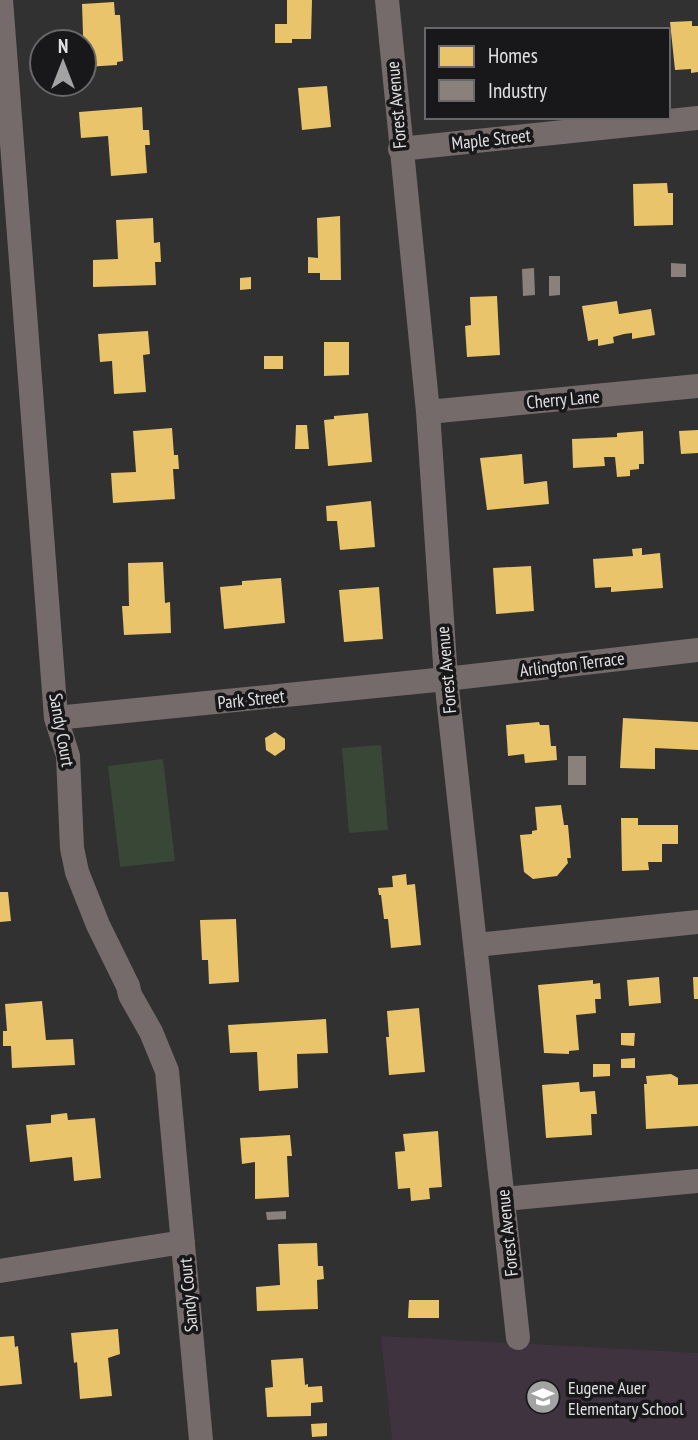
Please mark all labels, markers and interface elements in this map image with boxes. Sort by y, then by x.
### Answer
north arrow [28,28,98,98]
legend [425,28,670,119]
text: N [58,34,68,58]
text: Homes [488,42,538,69]
street label: Forest Avenue [381,60,411,150]
text: Industry [488,77,547,104]
street label: Maple Street [450,123,532,155]
street label: Cherry Lane [525,384,601,414]
street label: Forest Avenue [431,625,461,715]
street label: Arlington Terrace [518,646,626,682]
street label: Park Street [216,684,286,714]
street label: Sandy Court [44,691,80,769]
street label: Forest Avenue [491,1188,523,1278]
street label: Sandy Court [173,1257,203,1333]
place label: Eugene Auer Elementary School [568,1376,684,1420]
school or university icon: Eugene Auer Elementary School [524,1378,562,1416]

